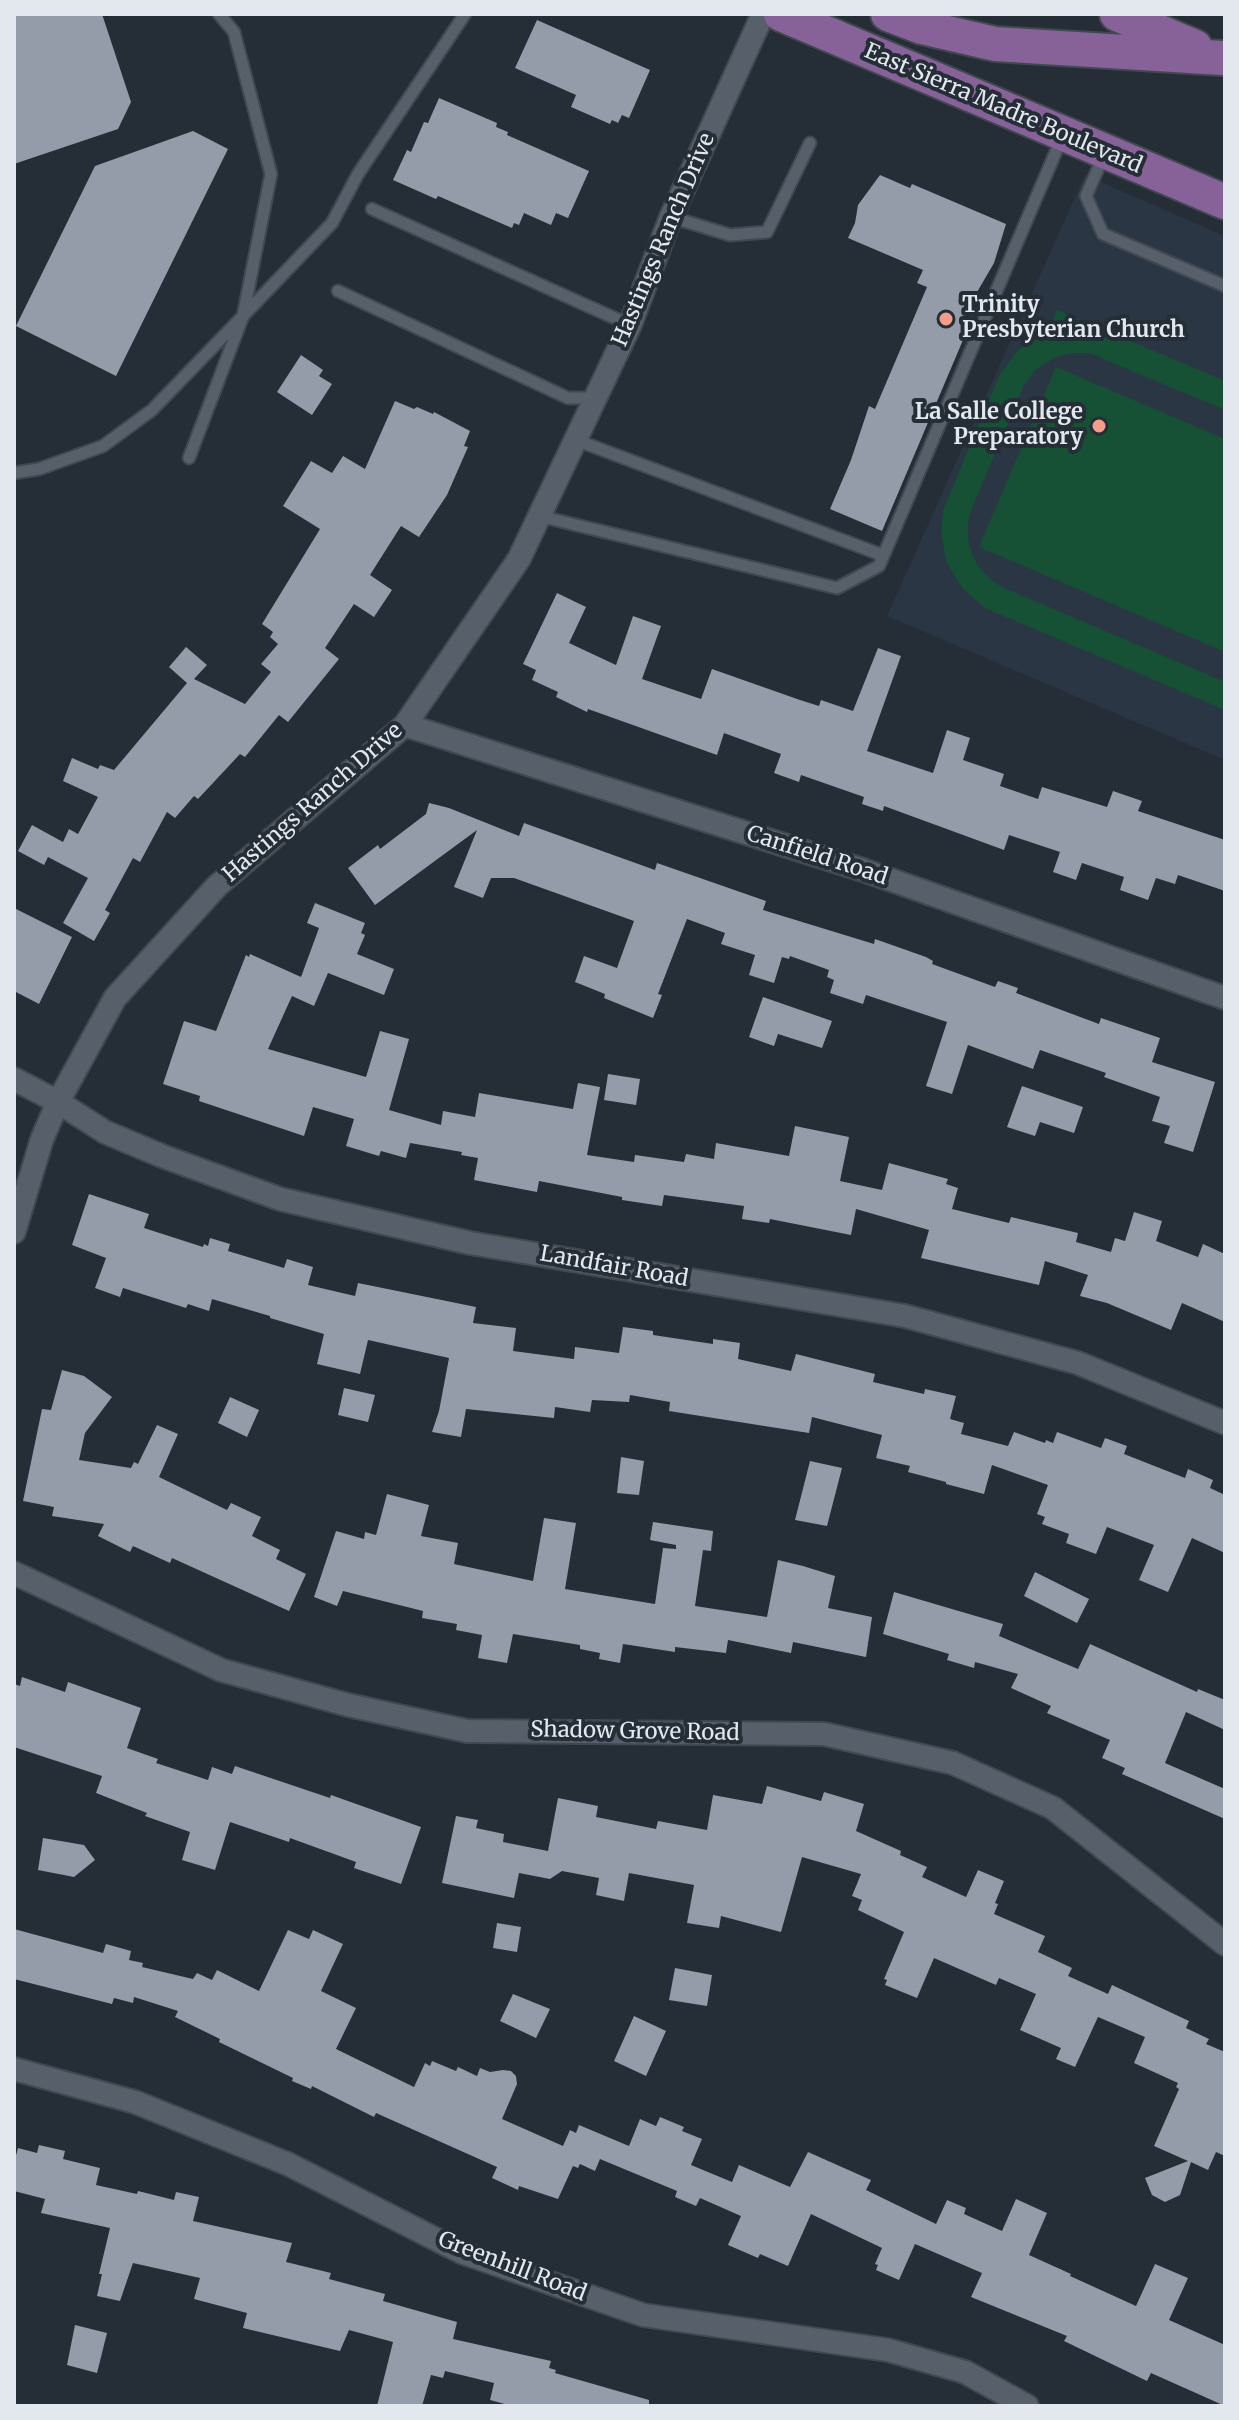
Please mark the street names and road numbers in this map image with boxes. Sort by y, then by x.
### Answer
street label: East Sierra Madre Boulevard [860,38,1146,180]
street label: Hastings Ranch Drive [607,129,721,351]
street label: Hastings Ranch Drive [218,718,408,888]
street label: Canfield Road [743,821,891,891]
street label: Landfair Road [538,1241,690,1293]
street label: Shadow Grove Road [530,1717,740,1747]
street label: Greenhill Road [434,2227,590,2307]

